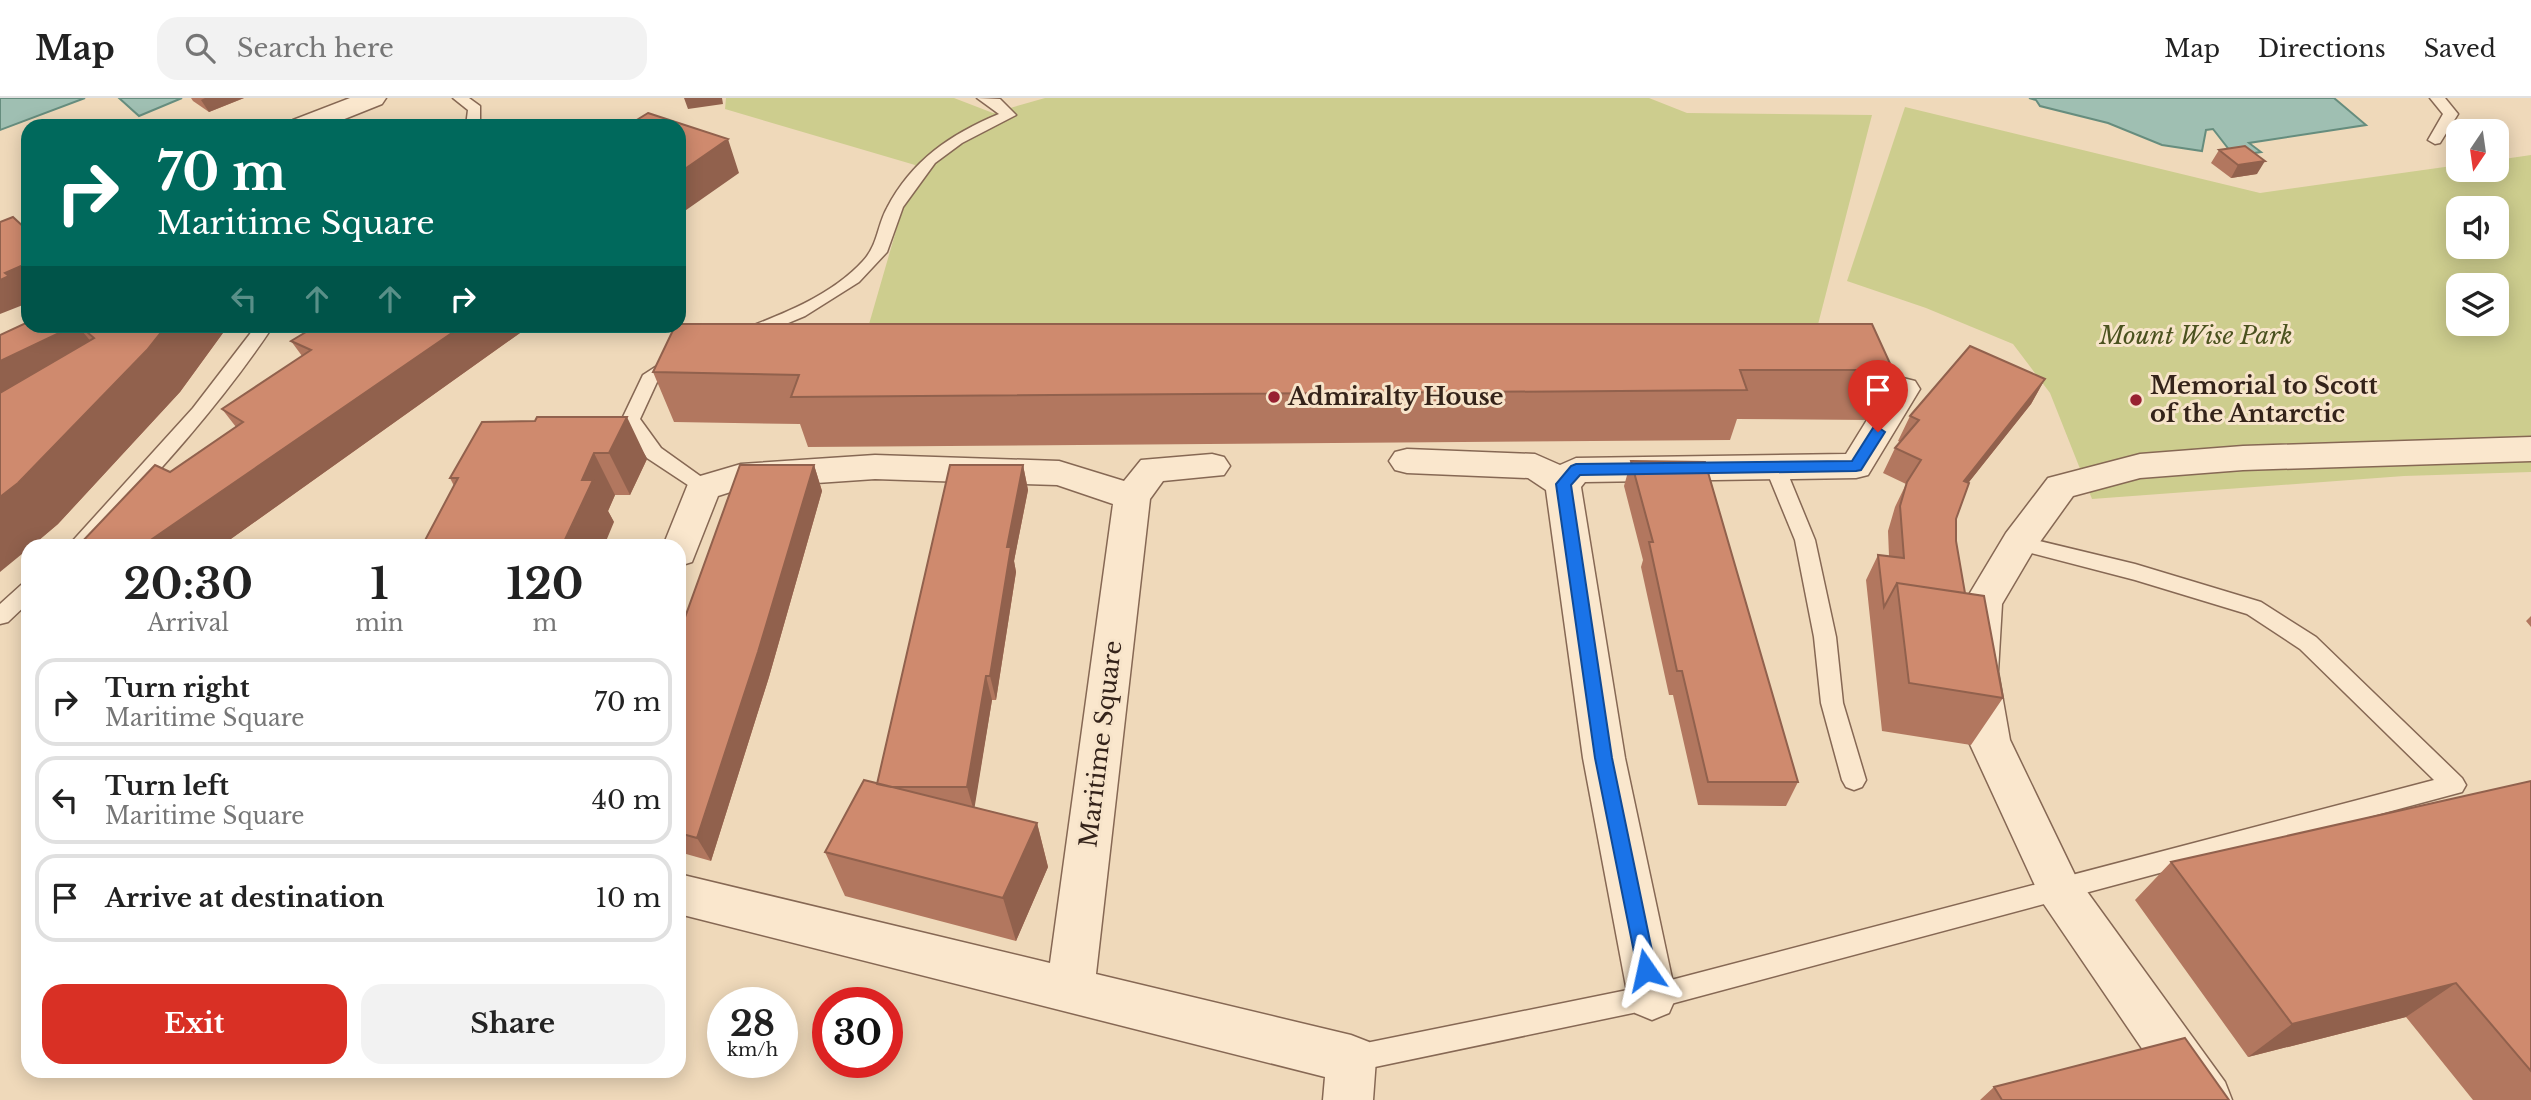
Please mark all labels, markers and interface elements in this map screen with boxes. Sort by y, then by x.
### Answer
search box [157,17,647,80]
text: Map [35,28,115,69]
icon: search [181,29,219,67]
text: Search here [237,32,394,64]
text: Map [2164,34,2220,63]
text: Directions [2258,34,2386,63]
text: Saved [2424,34,2496,63]
north arrow [2446,119,2510,182]
map controls [2446,119,2509,336]
text: 70 m [157,142,287,203]
icon: right [42,147,133,238]
button: sound [2446,196,2509,259]
text: Maritime Square [157,203,435,243]
button: layers [2446,273,2509,336]
icon: left [225,280,263,318]
icon: ahead [298,280,336,318]
icon: ahead [371,280,409,318]
icon: right [444,280,482,318]
park label: Mount Wise Park [2099,321,2292,350]
pin [1848,360,1908,432]
icon: arrive [1859,371,1897,409]
place label: Memorial to Scott of the Antarctic [2150,371,2379,428]
place label: Admiralty House [1287,382,1504,411]
marker: Admiralty House [1266,389,1282,405]
marker: Memorial to Scott of the Antarctic [2128,392,2144,408]
text: 20:30 [123,558,253,610]
text: 1 [370,558,389,610]
text: 120 [506,558,584,610]
text: Arrival [147,609,229,637]
text: min [355,609,404,637]
text: m [532,609,557,637]
street label: Maritime Square [1073,639,1128,849]
text: Turn right [105,672,250,704]
icon: right [46,683,84,721]
text: 70 m [594,686,661,718]
text: Maritime Square [105,704,305,732]
text: Turn left [105,770,229,802]
icon: left [46,781,84,819]
text: 40 m [592,784,661,816]
text: Maritime Square [105,802,305,830]
icon: arrive [46,879,84,917]
text: Arrive at destination [105,882,385,914]
text: 10 m [595,882,661,914]
position arrow [1609,933,1683,1007]
button: Exit [42,984,347,1064]
button: Share [361,984,665,1064]
speed limit sign: 30 [812,987,903,1078]
text: 28 [730,1002,775,1045]
text: km/h [727,1039,778,1061]

